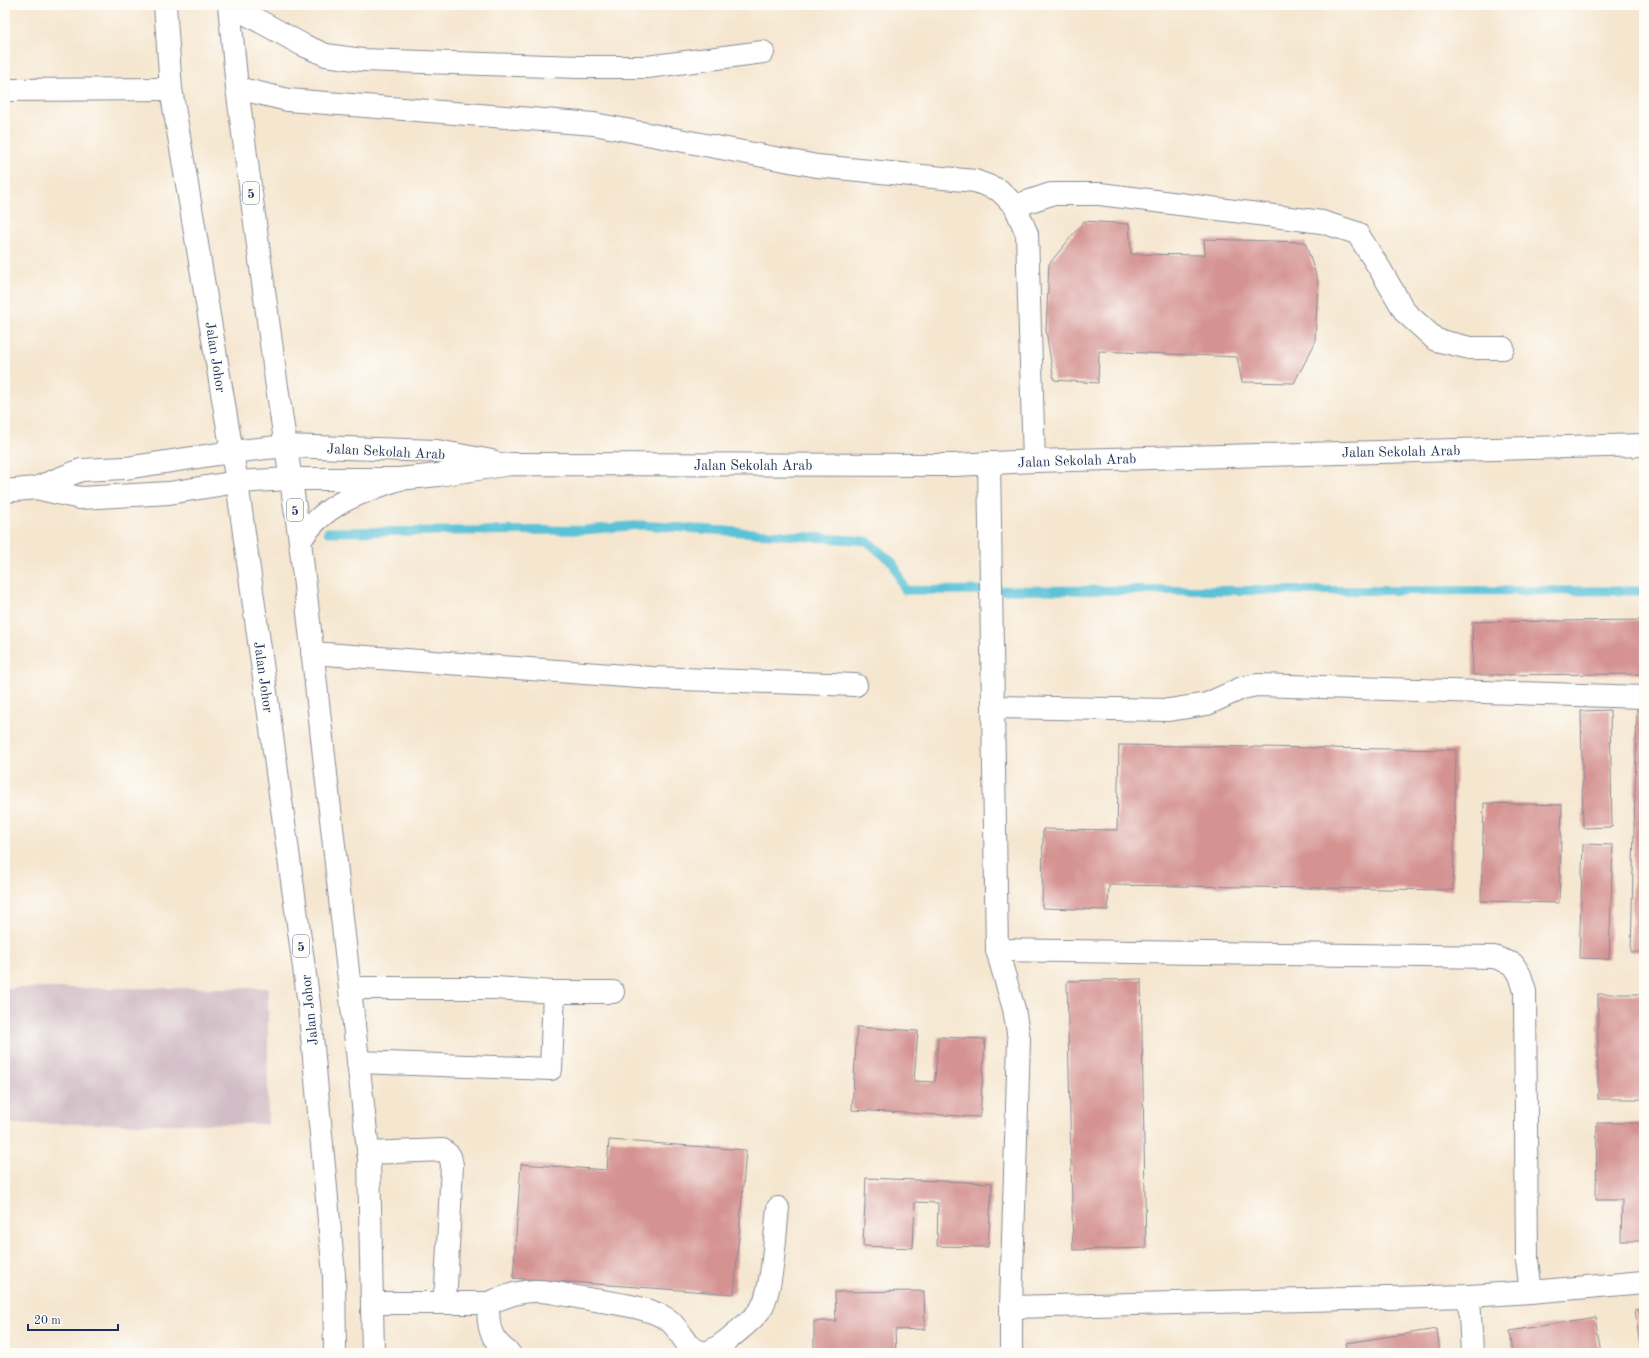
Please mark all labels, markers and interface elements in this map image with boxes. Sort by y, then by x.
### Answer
road number: 5 [243,182,259,204]
street label: Jalan Johor [203,321,228,394]
street label: Jalan Sekolah Arab [326,442,446,462]
street label: Jalan Sekolah Arab [1342,444,1461,460]
street label: Jalan Sekolah Arab [1017,452,1137,470]
street label: Jalan Sekolah Arab [694,459,812,473]
road number: 5 [287,499,303,521]
street label: Jalan Johor [251,641,275,714]
road number: 5 [293,935,309,957]
street label: Jalan Johor [299,973,321,1046]
scale bar [28,1306,118,1332]
text: 20 m [34,1315,61,1327]

